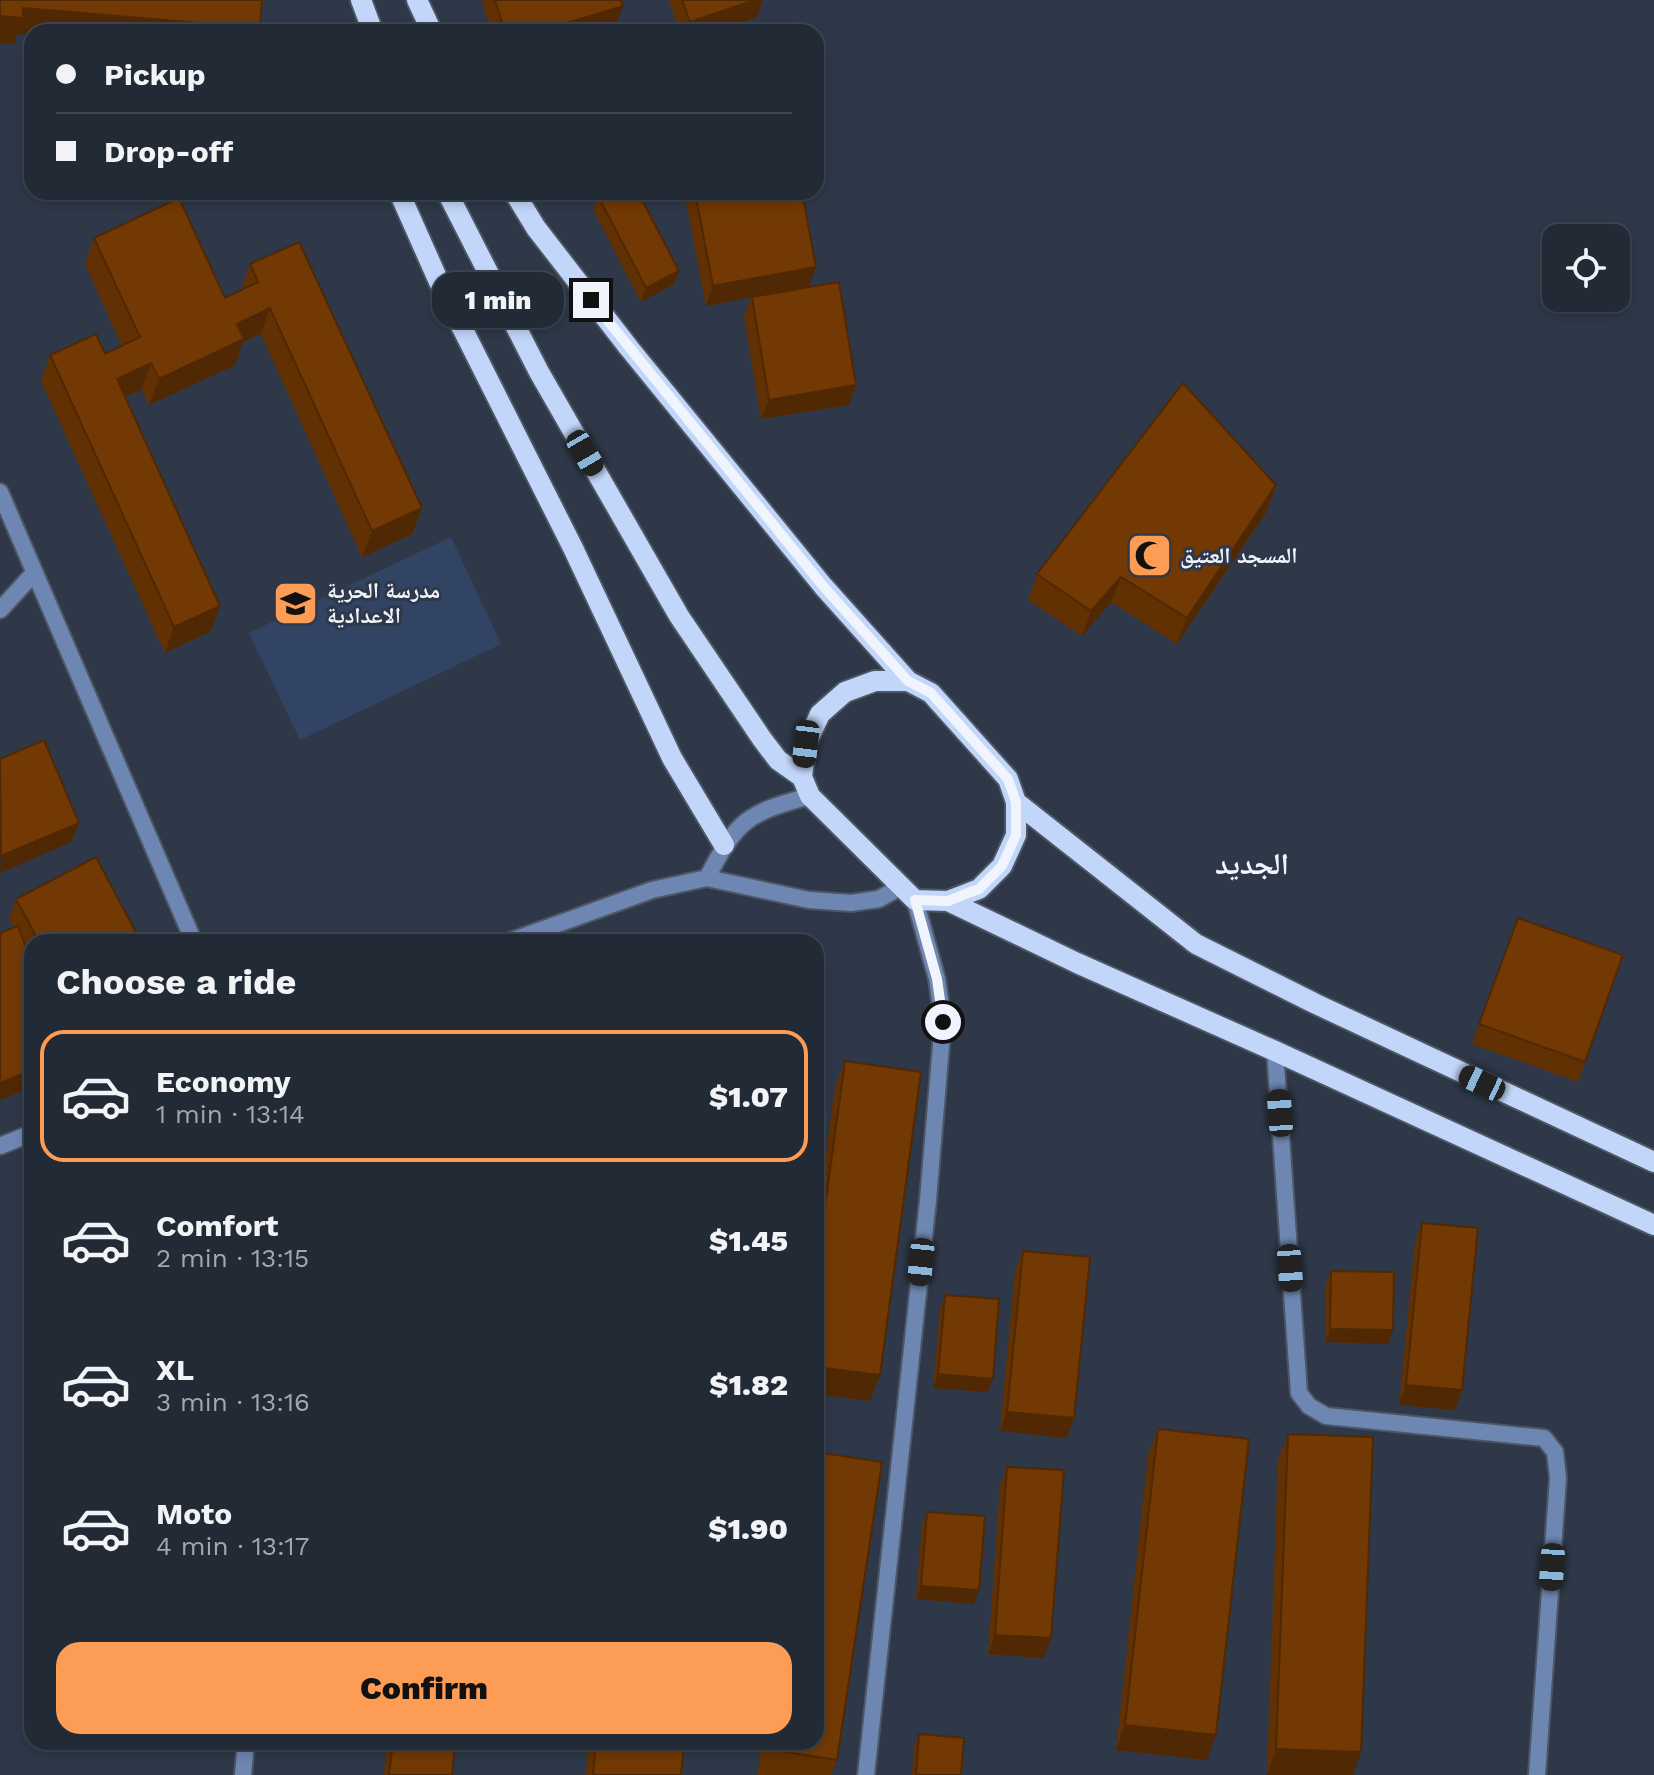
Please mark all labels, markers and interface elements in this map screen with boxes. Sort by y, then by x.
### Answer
text: Pickup [104,57,206,92]
text: Drop-off [104,134,233,169]
map controls [1542,224,1630,312]
button: locate [1542,224,1630,312]
callout: 1 min [431,272,563,328]
route end [573,282,609,318]
text: 1 min [465,285,531,315]
car [563,426,607,480]
mosque icon: المسجد العتيق [1125,531,1173,579]
place label: المسجد العتيق [1180,543,1297,569]
place label: مدرسة الحرية الاعدادية [327,578,440,628]
school or university icon: مدرسة الحرية الاعدادية [272,579,320,627]
car [791,719,821,769]
district label: الجديد [1215,846,1289,881]
text: Choose a ride [56,961,296,1003]
route start [925,1004,961,1040]
icon: car [60,1060,132,1132]
car [1455,1062,1509,1104]
text: Economy [156,1064,291,1099]
text: $1.07 [709,1079,788,1114]
car [1266,1088,1294,1138]
text: 1 min · 13:14 [156,1099,305,1129]
icon: car [60,1204,132,1276]
text: Comfort [156,1208,278,1243]
text: $1.45 [709,1223,788,1258]
car [907,1237,935,1287]
text: 2 min · 13:15 [156,1243,309,1273]
car [1276,1243,1304,1293]
icon: car [60,1348,132,1420]
text: XL [156,1352,194,1387]
text: $1.82 [709,1367,788,1402]
text: 3 min · 13:16 [156,1387,310,1417]
icon: car [60,1492,132,1564]
text: Moto [156,1496,232,1531]
text: $1.90 [708,1511,788,1546]
text: 4 min · 13:17 [156,1531,309,1561]
car [1538,1542,1566,1592]
button: Confirm [56,1642,792,1734]

